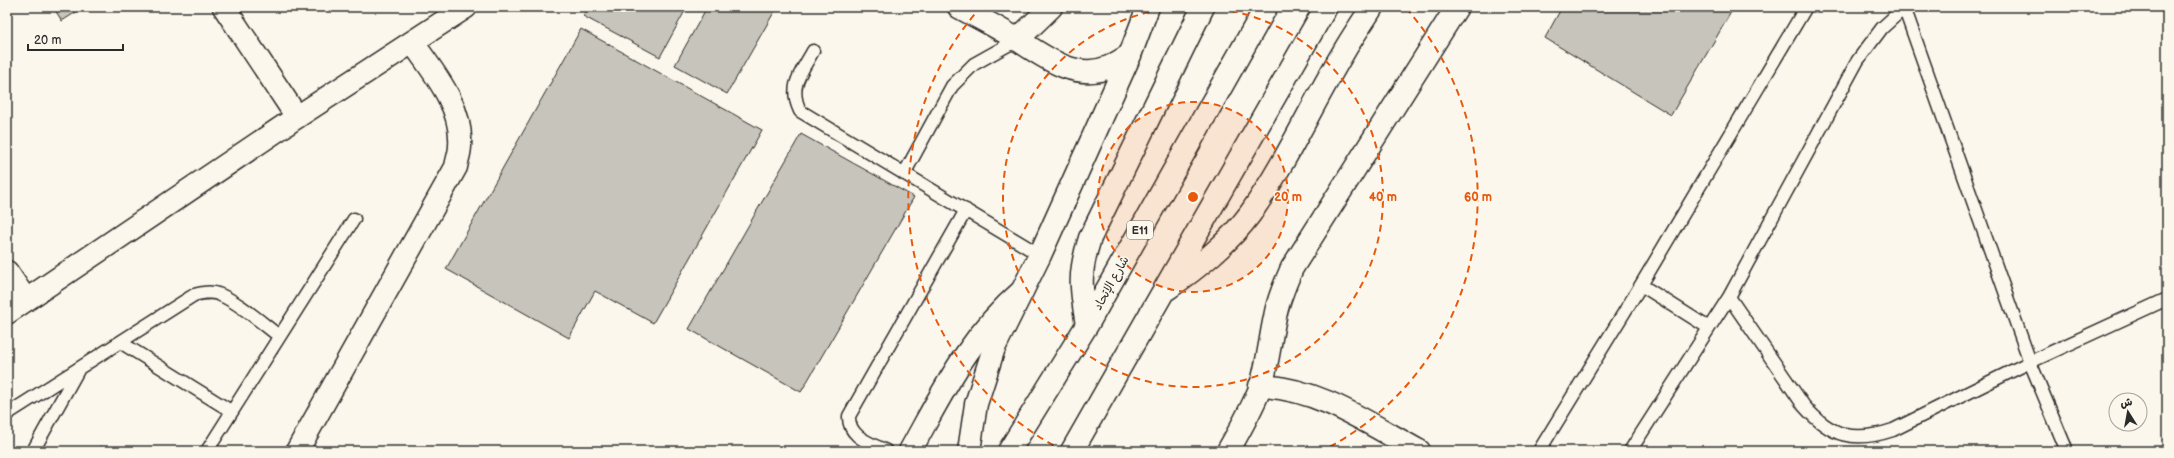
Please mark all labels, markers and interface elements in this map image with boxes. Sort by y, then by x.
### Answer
scale bar [28,26,123,52]
text: 20 m [34,33,61,48]
centre of rings [1186,190,1200,204]
text: 20 m [1274,190,1302,205]
text: 40 m [1369,190,1397,205]
text: 60 m [1464,190,1492,205]
road number: E11 [1127,221,1153,239]
street label: شارع الإتحاد [1090,254,1133,313]
north arrow [2108,392,2148,432]
text: ش [2119,395,2133,410]

